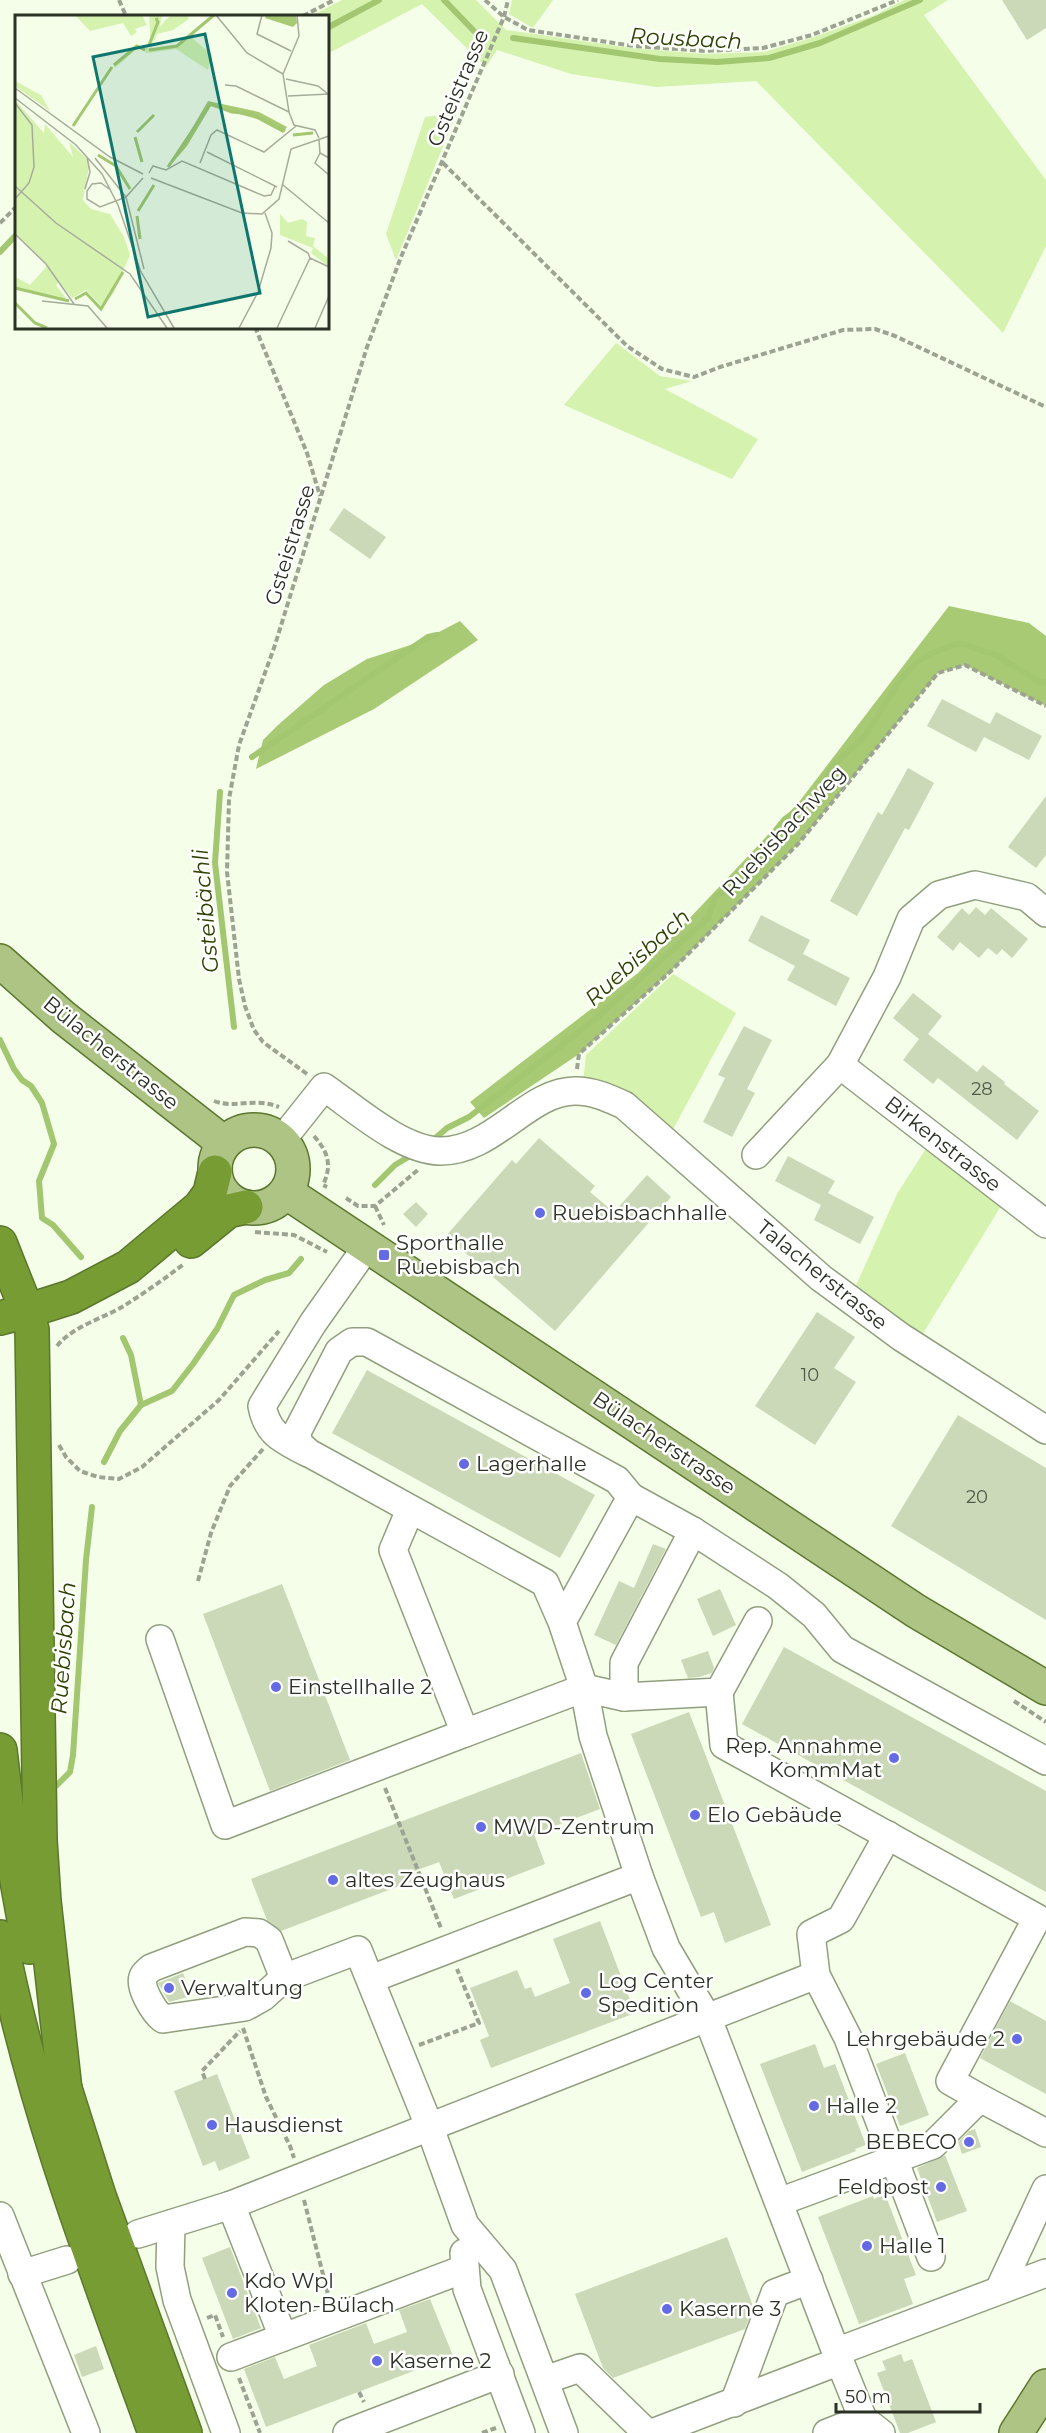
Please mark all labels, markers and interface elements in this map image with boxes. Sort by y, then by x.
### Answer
inset map [15,15,328,328]
water label: Rousbach [629,22,743,55]
street label: Gsteistrasse [422,25,493,150]
street label: Gsteistrasse [259,481,320,608]
street label: Ruebisbachweg [717,760,851,901]
water label: Gsteibächli [187,848,224,974]
water label: Ruebisbach [579,903,696,1012]
street label: Bülacherstrasse [39,990,184,1115]
house number: 28 [971,1078,993,1100]
street label: Birkenstrasse [880,1090,1006,1197]
place label: Ruebisbachhalle [552,1200,727,1225]
marker: Ruebisbachhalle [533,1206,547,1220]
street label: Talacherstrasse [752,1214,893,1335]
place label: Sporthalle Ruebisbach [396,1230,521,1279]
marker: Sporthalle Ruebisbach [377,1248,391,1262]
house number: 10 [801,1364,819,1386]
street label: Bülacherstrasse [588,1386,740,1500]
place label: Lagerhalle [476,1451,587,1476]
marker: Lagerhalle [457,1457,471,1471]
house number: 20 [966,1486,988,1508]
water label: Ruebisbach [45,1581,82,1715]
place label: Einstellhalle 2 [288,1674,432,1699]
marker: Einstellhalle 2 [269,1680,283,1694]
place label: Rep. Annahme KommMat [725,1733,882,1782]
marker: Rep. Annahme KommMat [887,1751,901,1765]
place label: Elo Gebäude [707,1802,842,1827]
marker: Elo Gebäude [688,1808,702,1822]
place label: MWD-Zentrum [493,1814,655,1839]
marker: MWD-Zentrum [474,1820,488,1834]
place label: altes Zeughaus [345,1867,505,1892]
marker: altes Zeughaus [326,1873,340,1887]
place label: Log Center Spedition [598,1968,714,2017]
place label: Verwaltung [181,1975,303,2000]
marker: Verwaltung [162,1981,176,1995]
marker: Log Center Spedition [579,1986,593,2000]
place label: Lehrgebäude 2 [846,2026,1005,2051]
marker: Lehrgebäude 2 [1010,2032,1024,2046]
place label: Halle 2 [826,2093,897,2118]
marker: Halle 2 [807,2099,821,2113]
place label: Hausdienst [224,2112,343,2137]
marker: Hausdienst [205,2118,219,2132]
place label: BEBECO [866,2129,957,2154]
marker: BEBECO [962,2135,976,2149]
place label: Feldpost [837,2174,929,2199]
marker: Feldpost [934,2180,948,2194]
place label: Halle 1 [879,2233,946,2258]
marker: Halle 1 [860,2239,874,2253]
place label: Kdo Wpl Kloten-Bülach [244,2268,395,2317]
marker: Kdo Wpl Kloten-Bülach [225,2286,239,2300]
place label: Kaserne 3 [679,2296,781,2321]
marker: Kaserne 3 [660,2302,674,2316]
place label: Kaserne 2 [389,2348,492,2373]
marker: Kaserne 2 [370,2354,384,2368]
scale bar [836,2376,980,2414]
text: 50 m [845,2386,891,2408]

